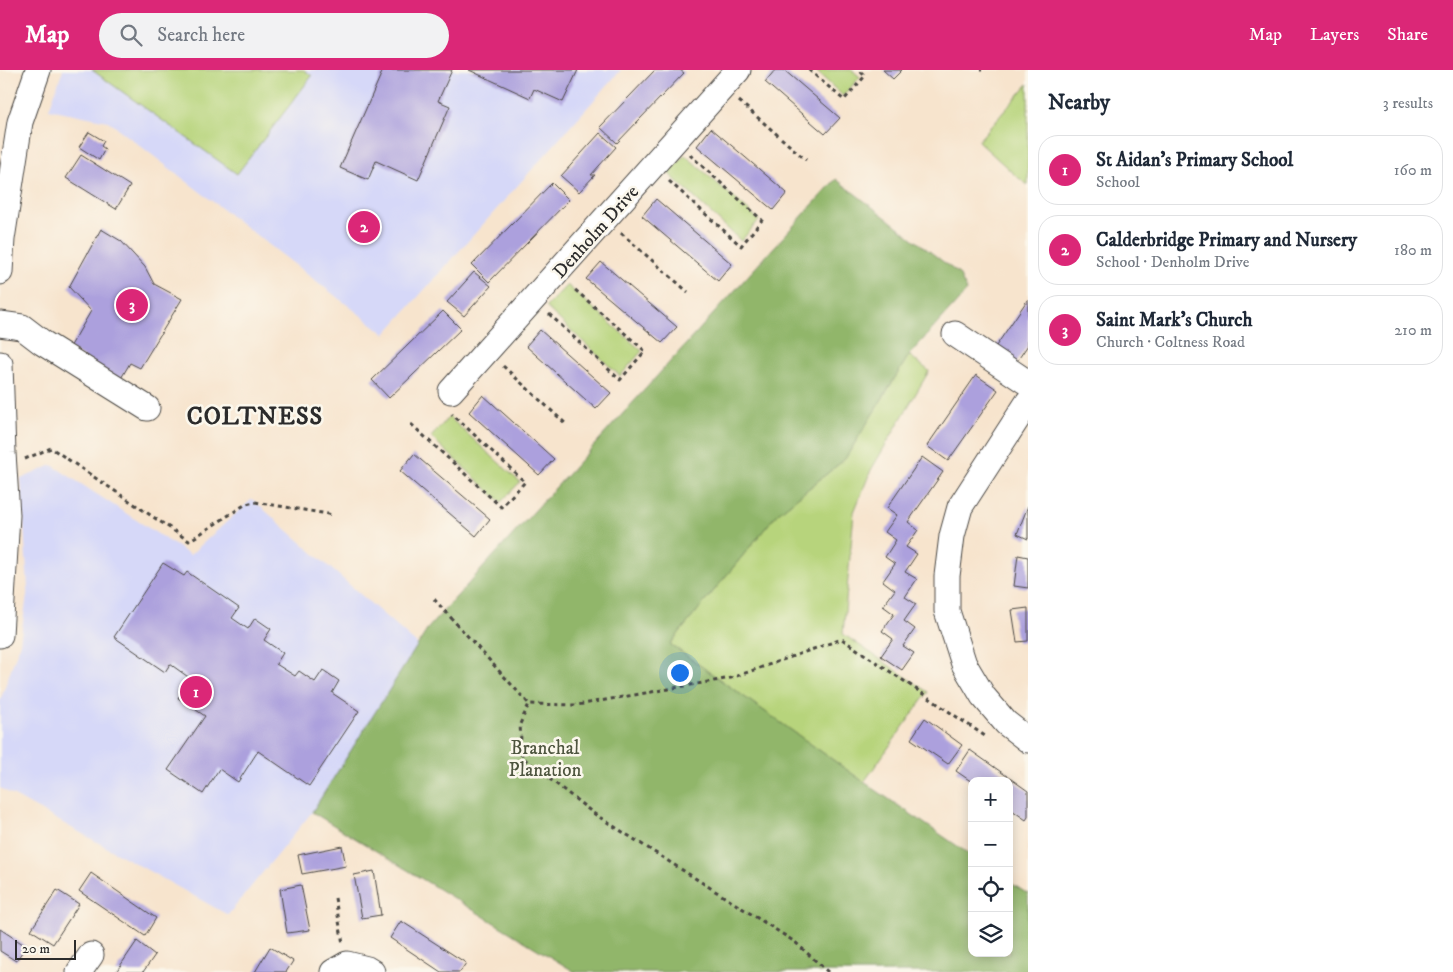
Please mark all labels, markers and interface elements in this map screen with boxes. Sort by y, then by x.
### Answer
search box [99,13,449,58]
text: Map [25,20,69,50]
icon: search [117,21,145,49]
text: Search here [157,24,245,47]
text: Map [1249,24,1282,46]
text: Layers [1310,24,1359,46]
text: Share [1387,24,1428,46]
text: Nearby [1048,90,1110,116]
text: 3 results [1383,93,1433,113]
text: St Aidan's Primary School [1096,149,1293,172]
text: 1 [1062,160,1068,180]
text: 160 m [1394,160,1432,180]
text: School [1096,172,1140,192]
street label: Denholm Drive [548,181,644,283]
pin: 2 [348,208,380,246]
text: Calderbridge Primary and Nursery [1096,229,1357,252]
text: 2 [1061,240,1069,260]
text: 180 m [1394,240,1432,260]
text: School · Denholm Drive [1096,252,1249,272]
pin: 3 [116,286,148,324]
text: Saint Mark's Church [1096,309,1253,332]
text: 3 [1062,320,1068,340]
text: 210 m [1394,320,1432,340]
text: Church · Coltness Road [1096,332,1245,352]
district label: COLTNESS [187,402,323,432]
your location [667,660,693,686]
pin: 1 [180,673,212,711]
park label: Branchal Planation [509,737,582,782]
map controls [968,777,1013,957]
button: + [968,777,1013,822]
button: − [968,822,1013,867]
button: locate [968,867,1013,912]
button: layers [968,912,1013,957]
scale bar [15,937,76,960]
text: 20 m [22,940,50,958]

